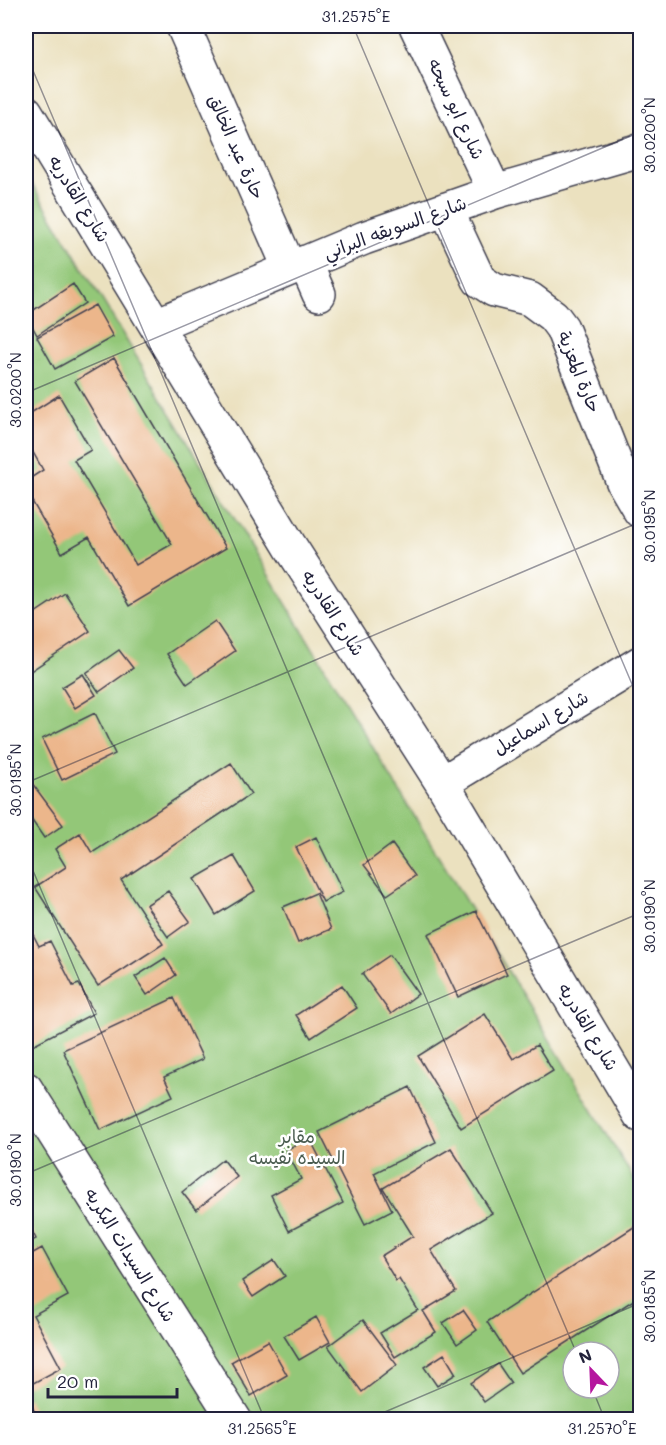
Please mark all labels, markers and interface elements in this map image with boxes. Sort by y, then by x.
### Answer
text: 31.2575°E [322,6,391,26]
street label: شارع ابو سبحه [422,54,491,163]
street label: حارة عبد الخالق [203,90,271,203]
text: 30.0200°N [639,97,659,173]
street label: شارع القادريه [43,151,116,247]
street label: شارع السويقه البراني [320,190,471,269]
street label: حارة المعزية [553,327,607,416]
text: 30.0200°N [5,352,25,428]
text: 30.0195°N [639,490,659,562]
street label: شارع القادريه [296,565,371,661]
street label: شارع اسماعيل [488,684,593,761]
text: 30.0195°N [5,744,25,816]
text: 30.0190°N [639,879,659,953]
street label: شارع القادريه [552,978,624,1075]
park label: مقابر السيده نفيسه [249,1124,345,1169]
text: 30.0190°N [5,1133,25,1207]
street label: شارع السيدات البكريه [79,1183,182,1327]
text: 30.0185°N [639,1269,659,1343]
north arrow [561,1340,621,1400]
text: N [575,1344,595,1368]
scale bar [48,1361,177,1399]
text: 20 m [57,1369,98,1393]
text: 31.2565°E [227,1418,297,1438]
text: 31.2570°E [567,1418,637,1438]

